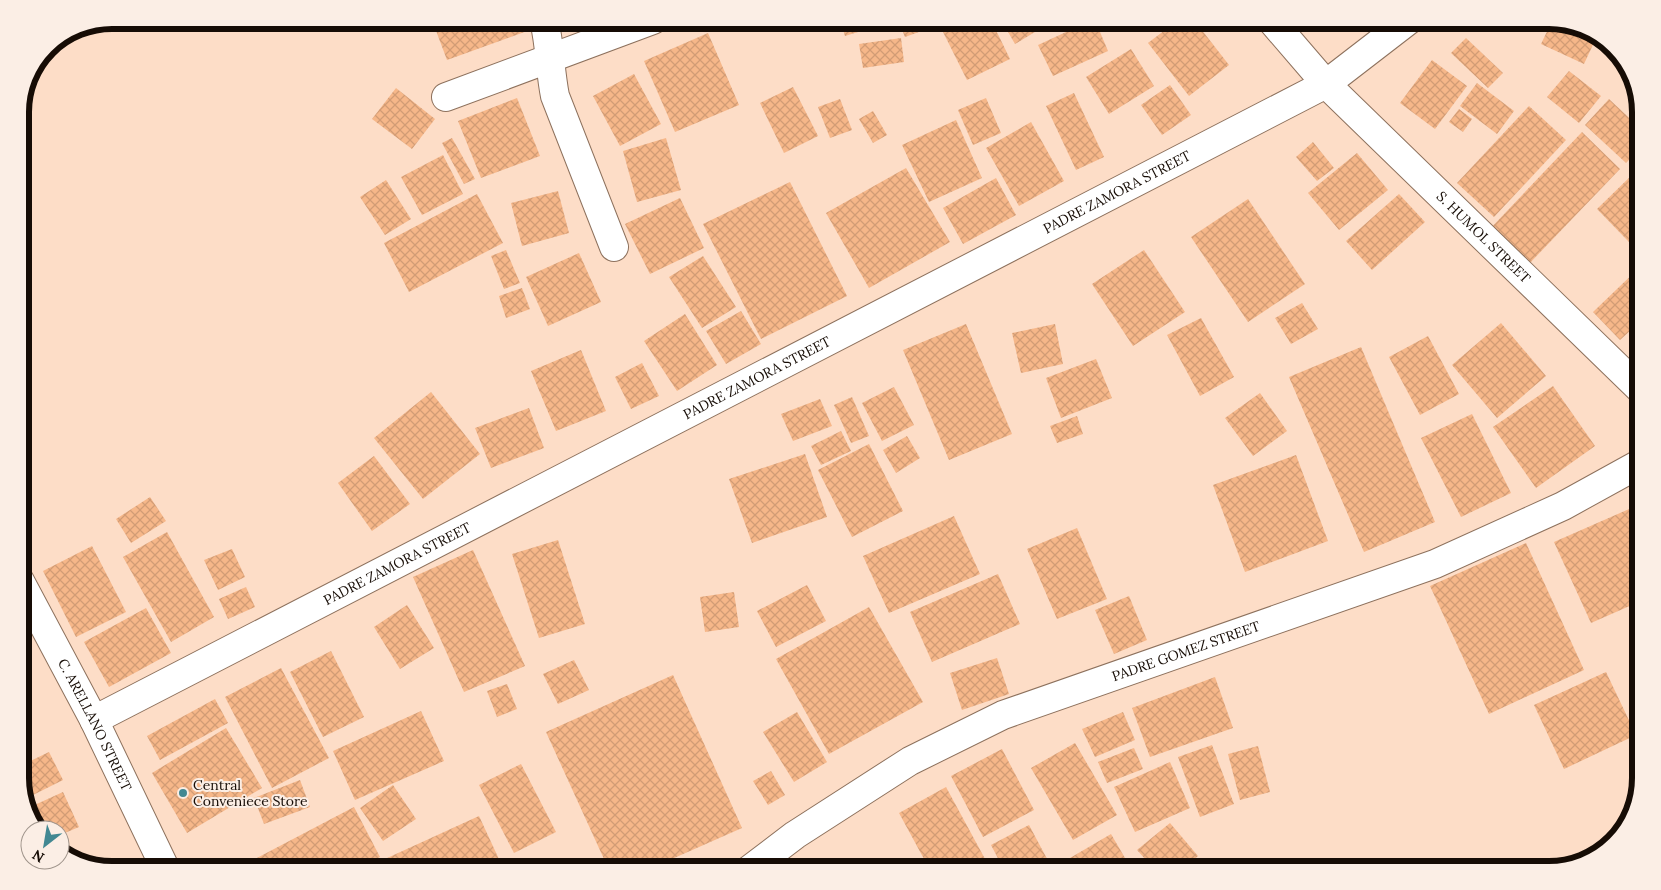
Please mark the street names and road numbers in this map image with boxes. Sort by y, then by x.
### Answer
street label: PADRE ZAMORA STREET [1040,147,1194,238]
street label: S. HUMOL STREET [1433,187,1534,287]
street label: PADRE ZAMORA STREET [680,332,834,423]
street label: PADRE ZAMORA STREET [320,518,474,609]
street label: PADRE GOMEZ STREET [1109,617,1262,685]
street label: C. ARELLANO STREET [54,655,136,794]

